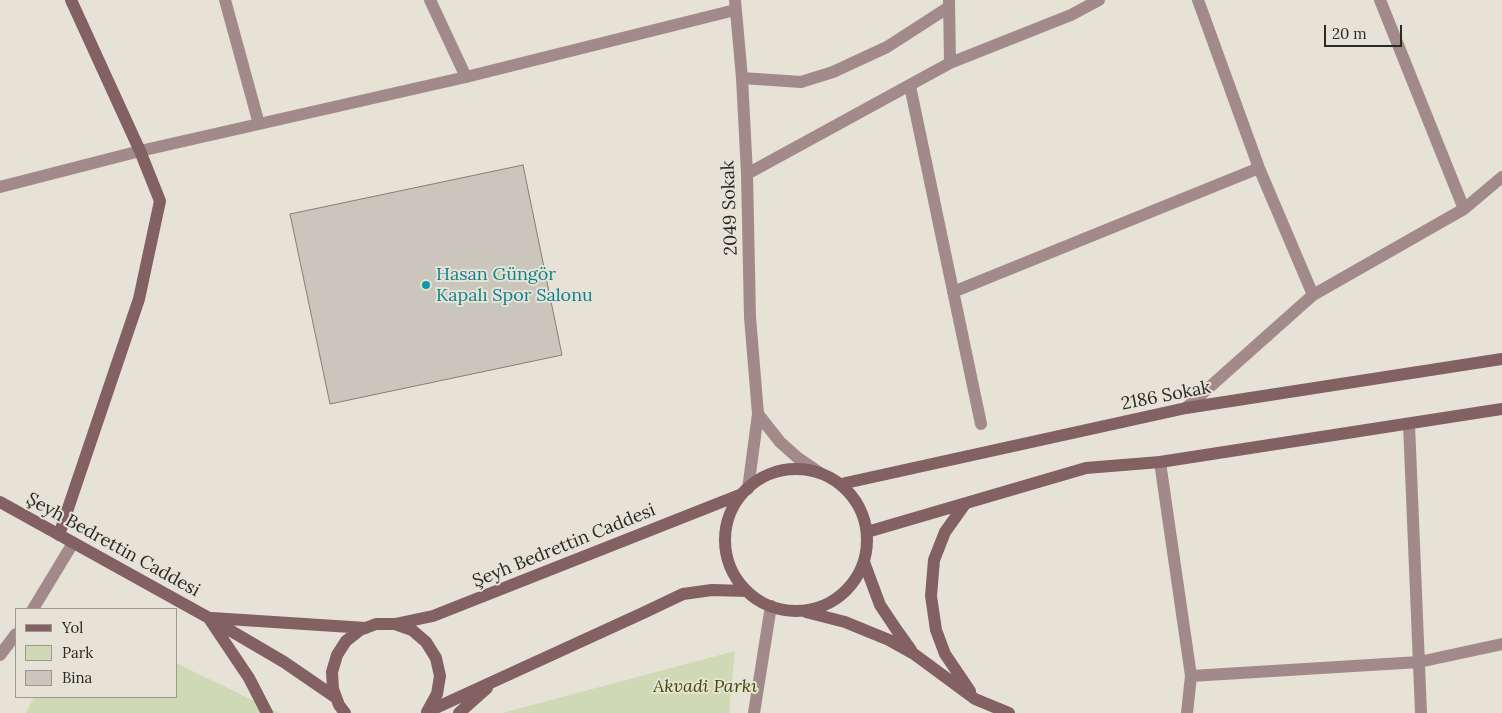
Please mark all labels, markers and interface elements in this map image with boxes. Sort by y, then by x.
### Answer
scale bar [1327,15,1404,47]
text: 20 m [1332,24,1367,43]
street label: 2049 Sokak [718,160,742,256]
place label: Hasan Güngör Kapalı Spor Salonu [436,264,593,306]
marker: Hasan Güngör Kapalı Spor Salonu [420,279,432,291]
street label: 2186 Sokak [1119,377,1213,415]
street label: Şeyh Bedrettin Caddesi [22,488,204,602]
street label: Şeyh Bedrettin Caddesi [470,499,658,593]
legend [15,608,178,698]
text: Yol [62,618,83,637]
text: Park [62,643,93,662]
text: Bina [62,668,92,687]
park label: Akvadi Parkı [653,676,757,698]

